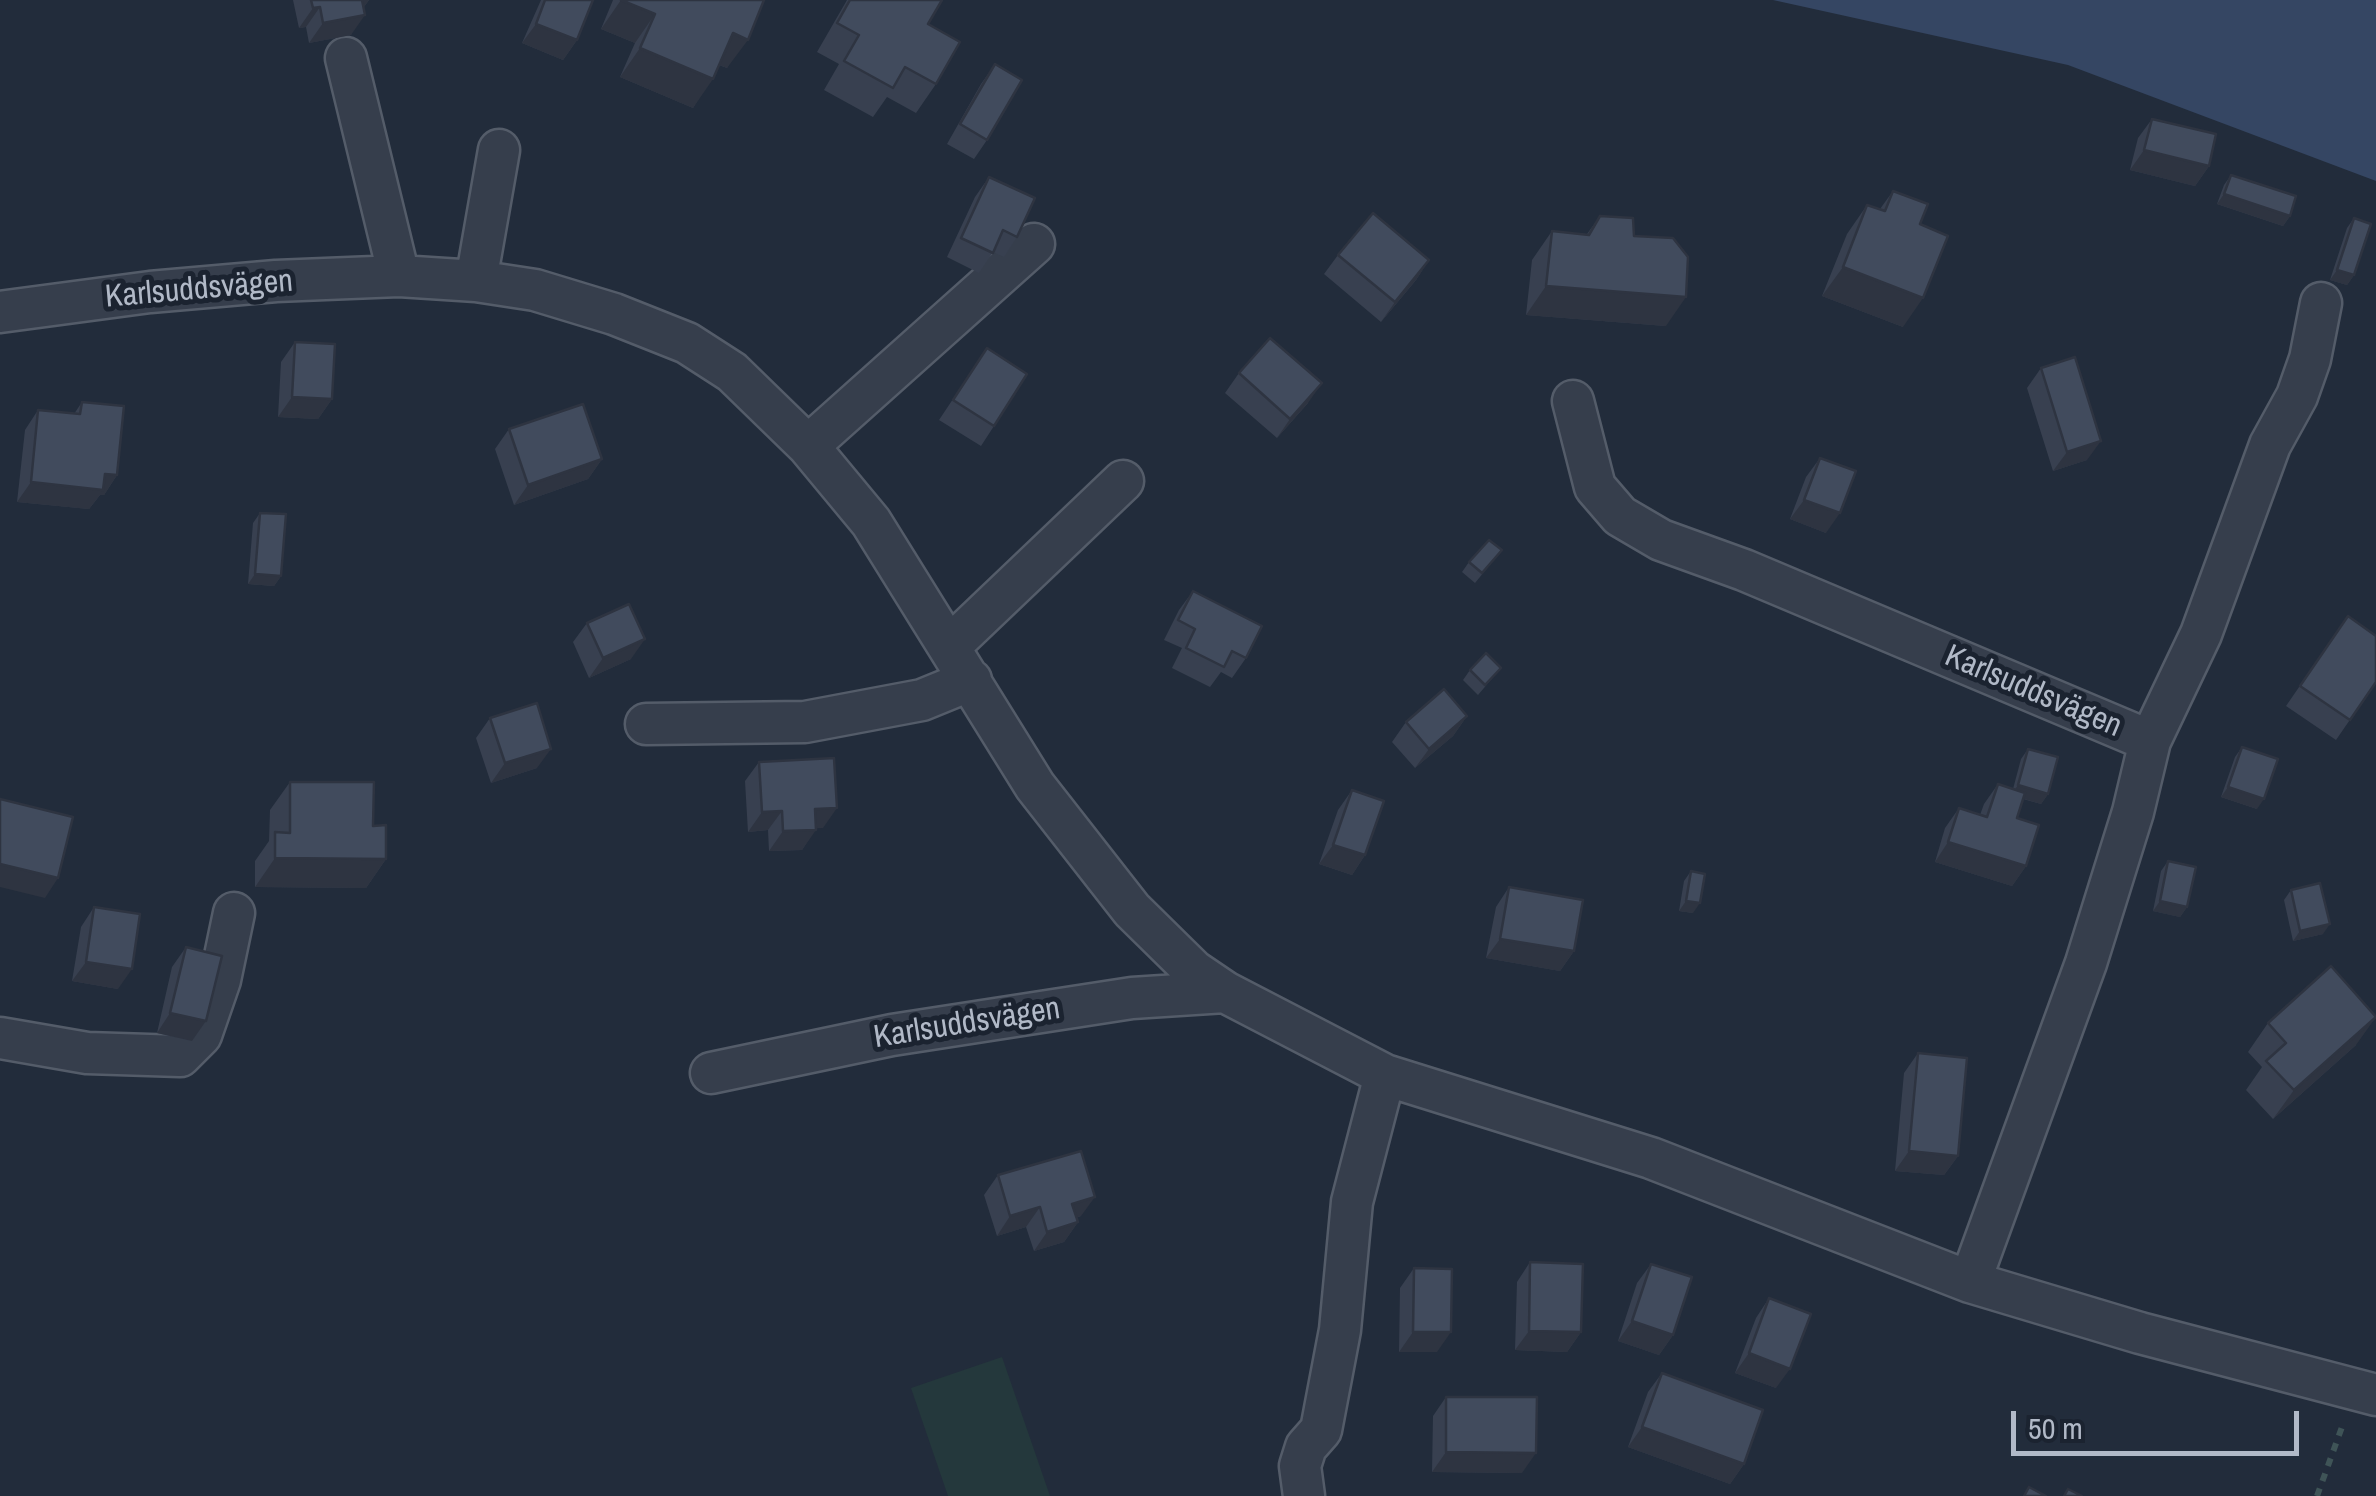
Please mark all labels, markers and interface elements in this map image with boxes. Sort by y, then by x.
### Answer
street label: Karlsuddsvägen [104,263,294,317]
street label: Karlsuddsvägen [1939,638,2127,746]
street label: Karlsuddsvägen [871,990,1063,1058]
scale bar [2016,1391,2304,1453]
text: 50 m [2028,1408,2083,1448]

